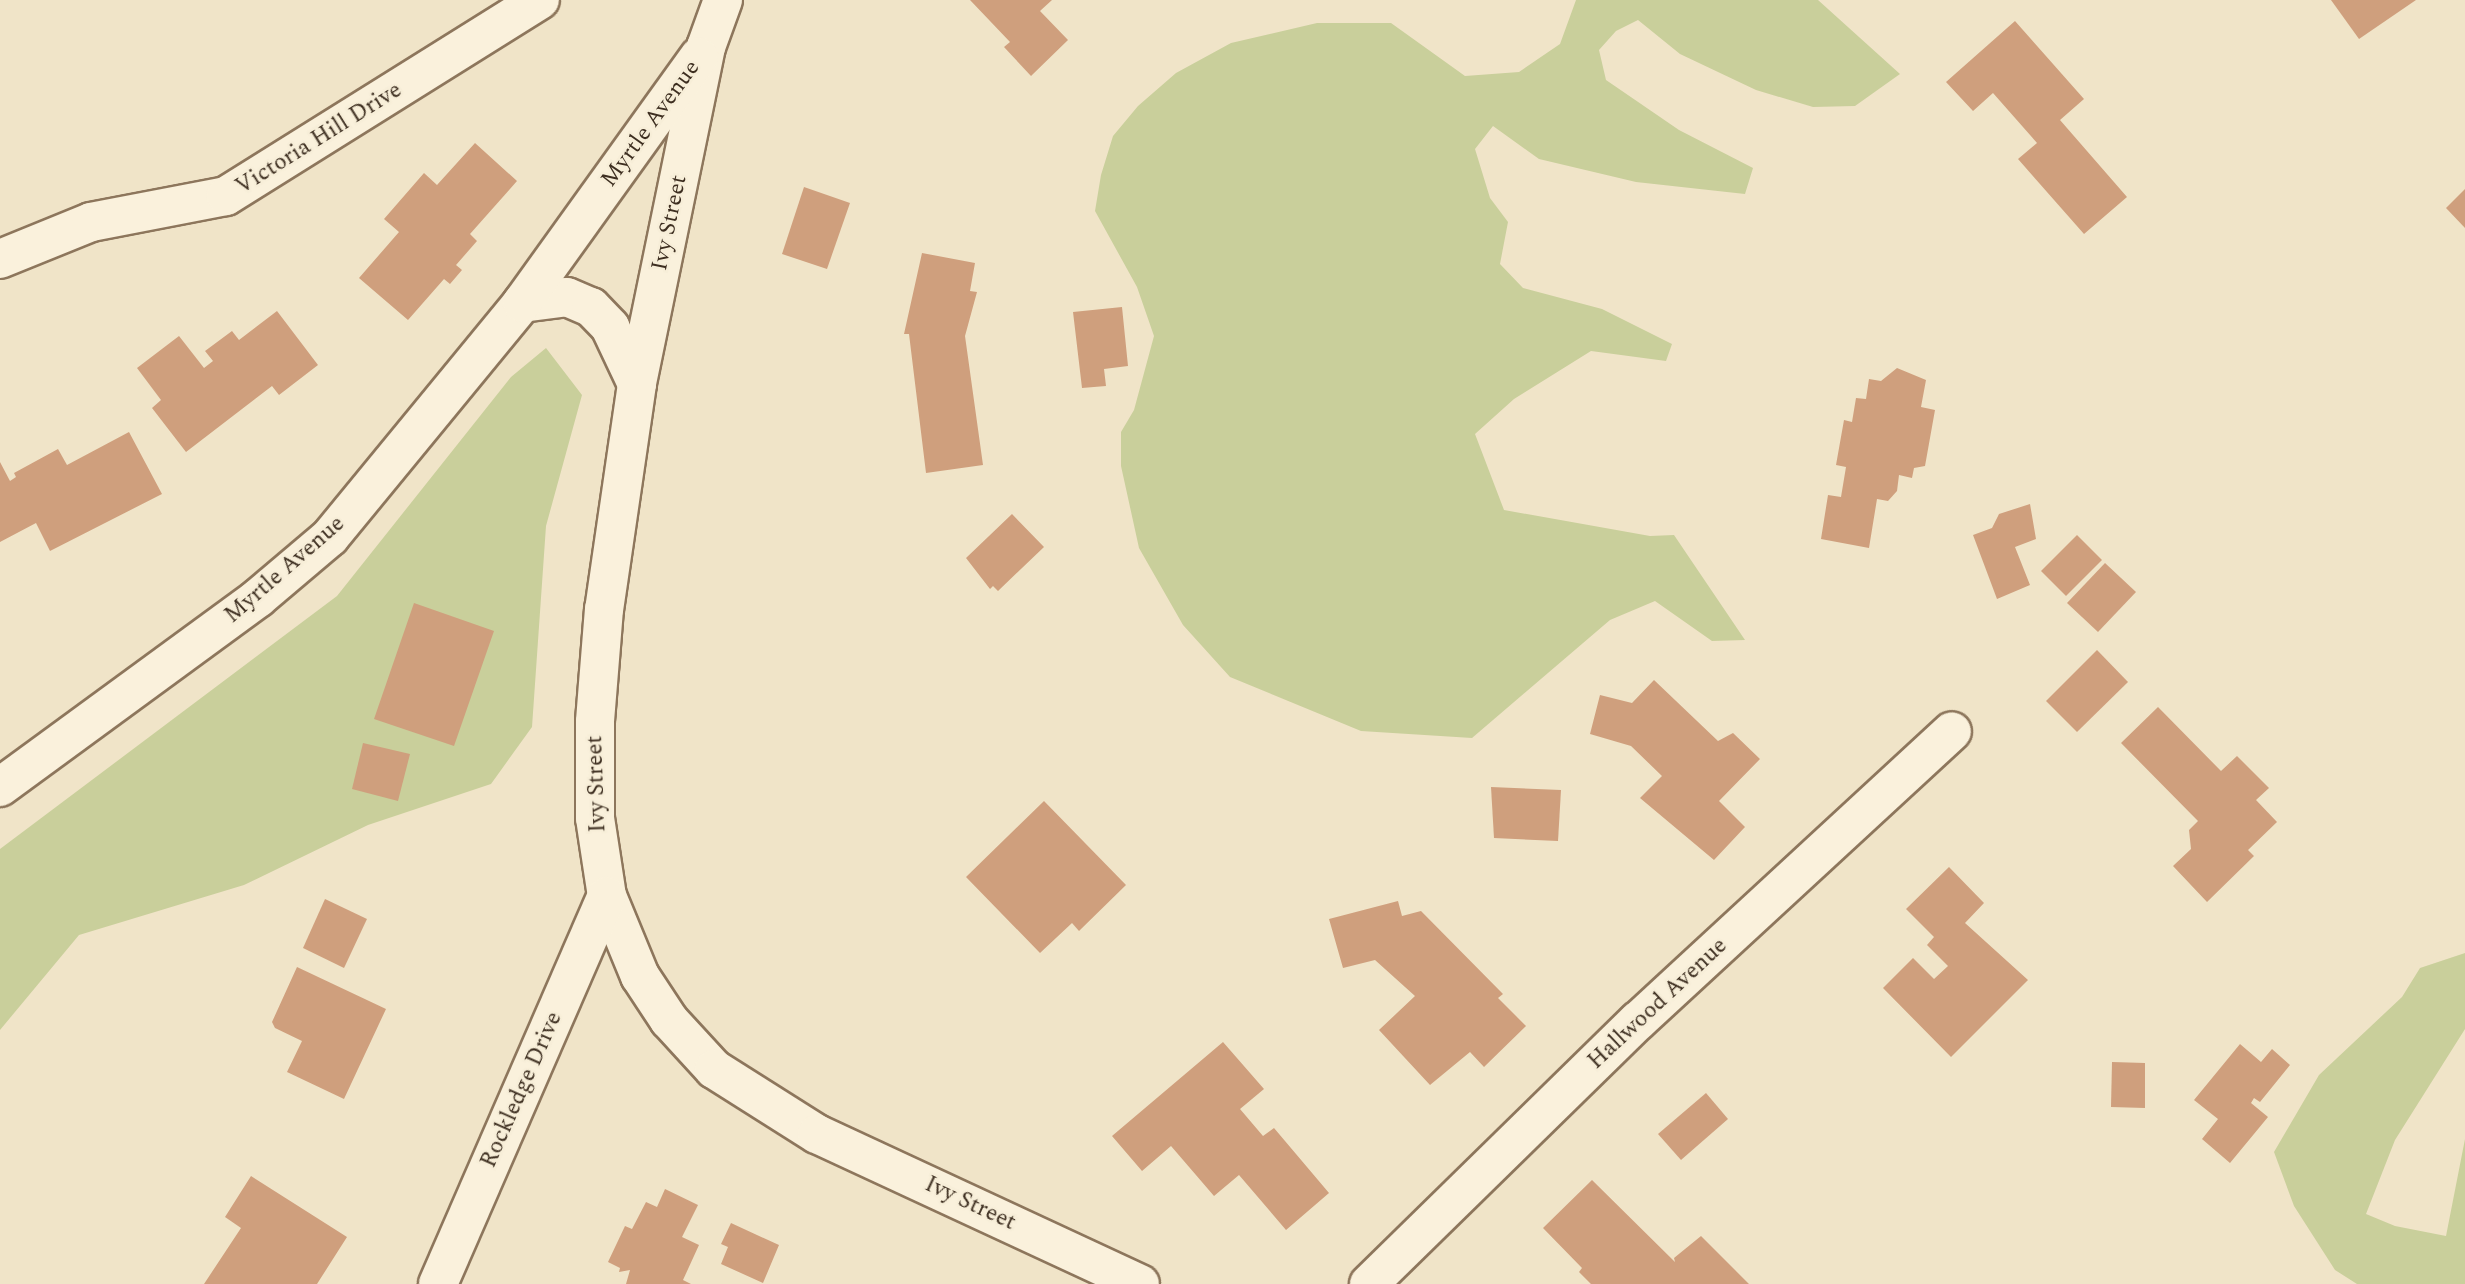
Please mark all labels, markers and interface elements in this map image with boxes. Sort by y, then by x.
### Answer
street label: Myrtle Avenue [596,55,706,193]
street label: Victoria Hill Drive [231,77,407,201]
street label: Ivy Street [646,173,694,273]
street label: Myrtle Avenue [219,510,351,630]
street label: Ivy Street [582,735,612,833]
street label: Hallwood Avenue [1583,932,1733,1076]
street label: Rockledge Drive [475,1008,569,1172]
street label: Ivy Street [920,1171,1020,1237]

